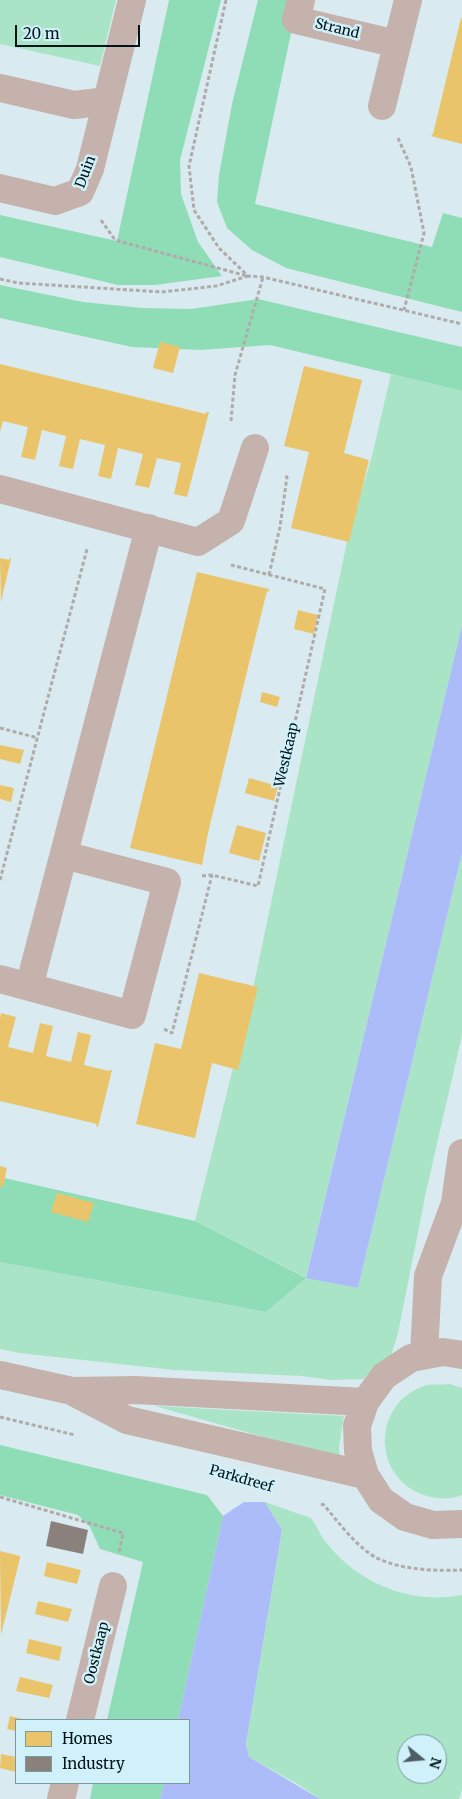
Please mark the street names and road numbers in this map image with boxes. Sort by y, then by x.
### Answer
street label: Strand [313,15,361,43]
street label: Duin [72,153,100,191]
street label: Westkaap [271,721,303,789]
street label: Parkdreef [207,1462,275,1496]
street label: Oostkaap [81,1620,113,1686]

